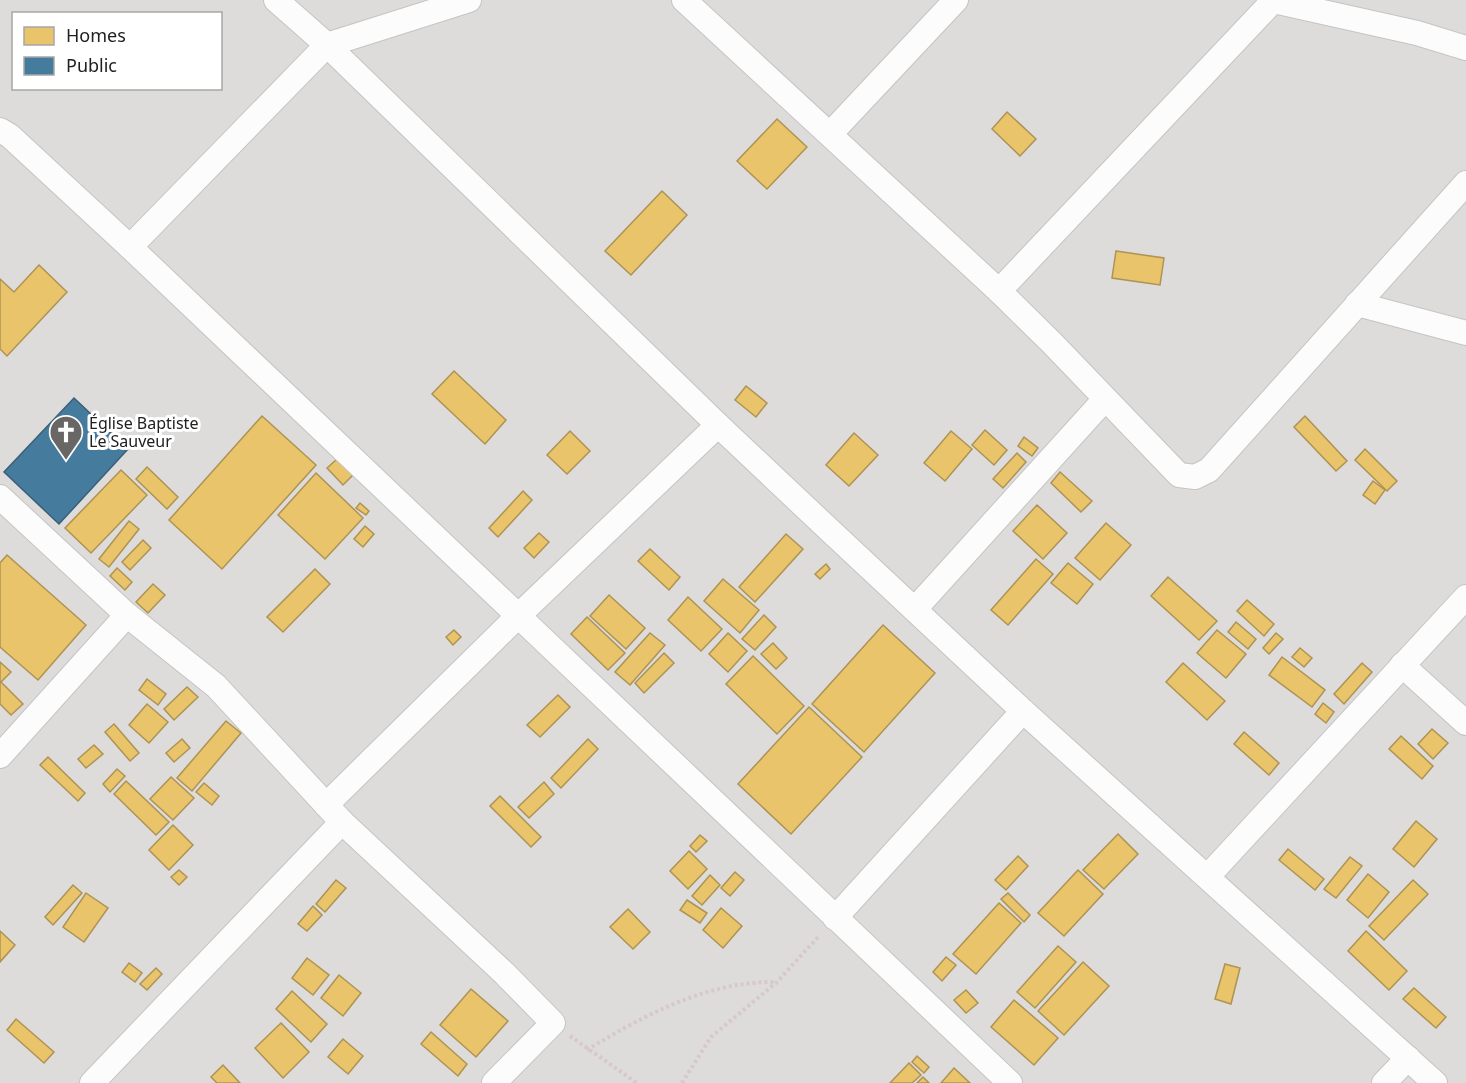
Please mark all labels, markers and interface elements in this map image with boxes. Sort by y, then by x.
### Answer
legend [12,12,222,90]
text: Homes [66,23,126,47]
text: Public [66,53,117,77]
place label: Église Baptiste Le Sauveur [89,412,198,452]
church icon: Église Baptiste Le Sauveur [48,414,84,461]

